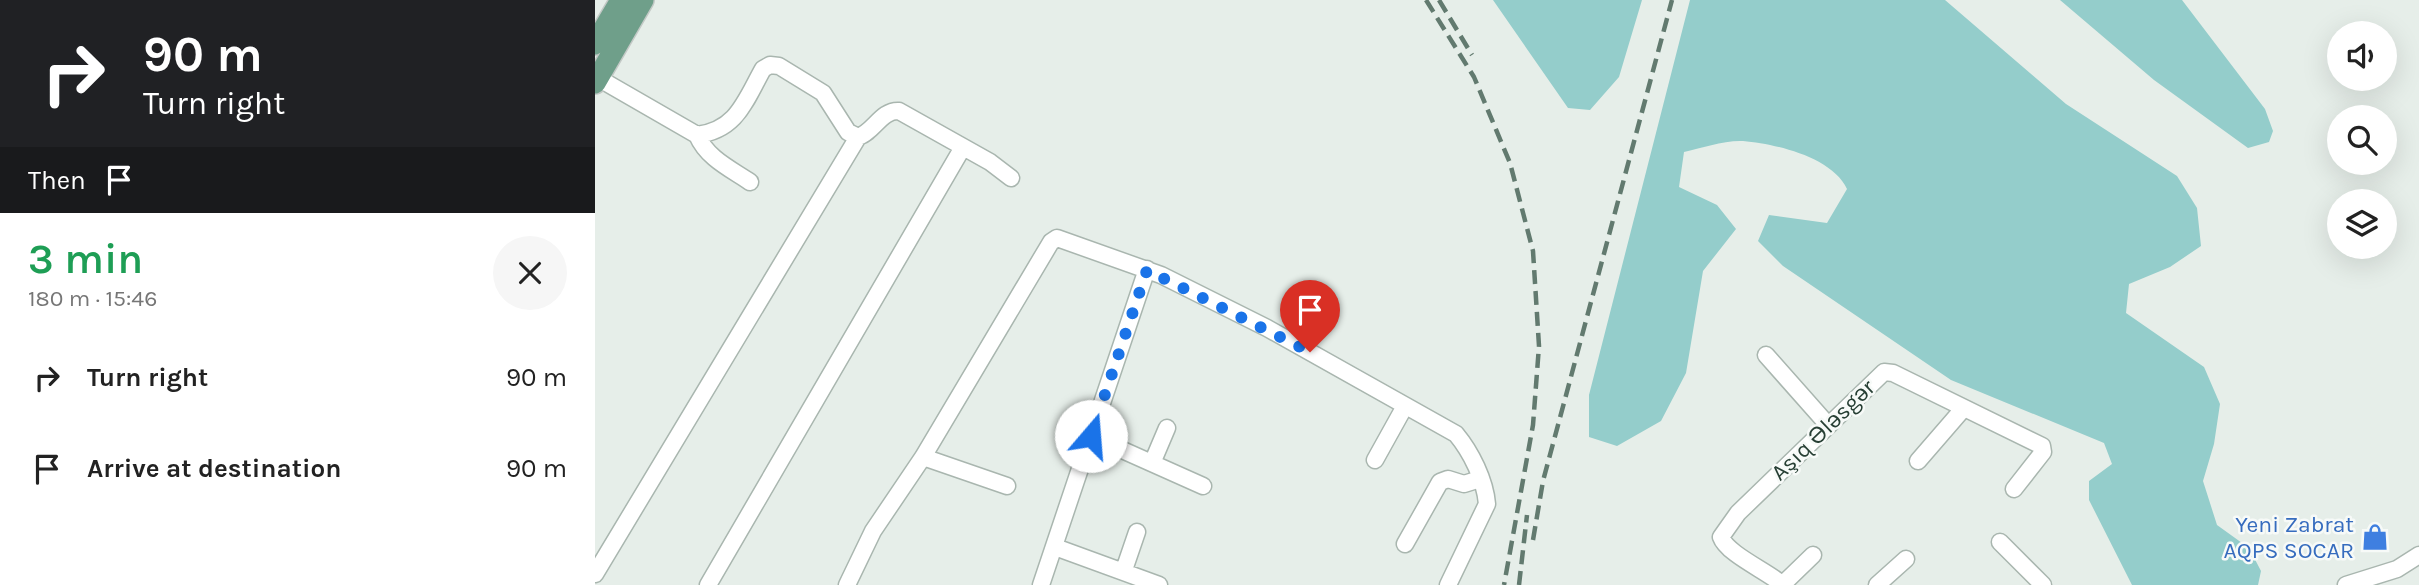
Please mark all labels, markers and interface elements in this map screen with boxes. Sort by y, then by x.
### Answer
map controls [2327,21,2397,259]
button: sound [2327,21,2397,91]
text: 90 m [143,26,263,83]
icon: right [28,28,119,119]
text: Turn right [143,85,285,122]
button: search [2327,105,2397,175]
icon: arrive [100,161,138,199]
text: Then [28,165,86,196]
button: layers [2327,189,2397,259]
text: 3 min [28,234,143,284]
button: close [493,236,567,310]
pin [1280,280,1340,352]
text: 180 m · 15:46 [28,285,157,312]
icon: arrive [1291,291,1329,329]
icon: right [28,359,66,397]
text: Turn right [87,362,208,393]
text: 90 m [506,362,567,393]
street label: Aşıq Ələsgər [1766,373,1881,486]
position arrow [1054,399,1128,473]
icon: arrive [28,450,66,488]
text: Arrive at destination [87,453,341,484]
text: 90 m [506,453,567,484]
place label: Yeni Zabrat AQPS SOCAR [2224,511,2354,564]
shop icon: Yeni Zabrat AQPS SOCAR [2360,522,2390,552]

